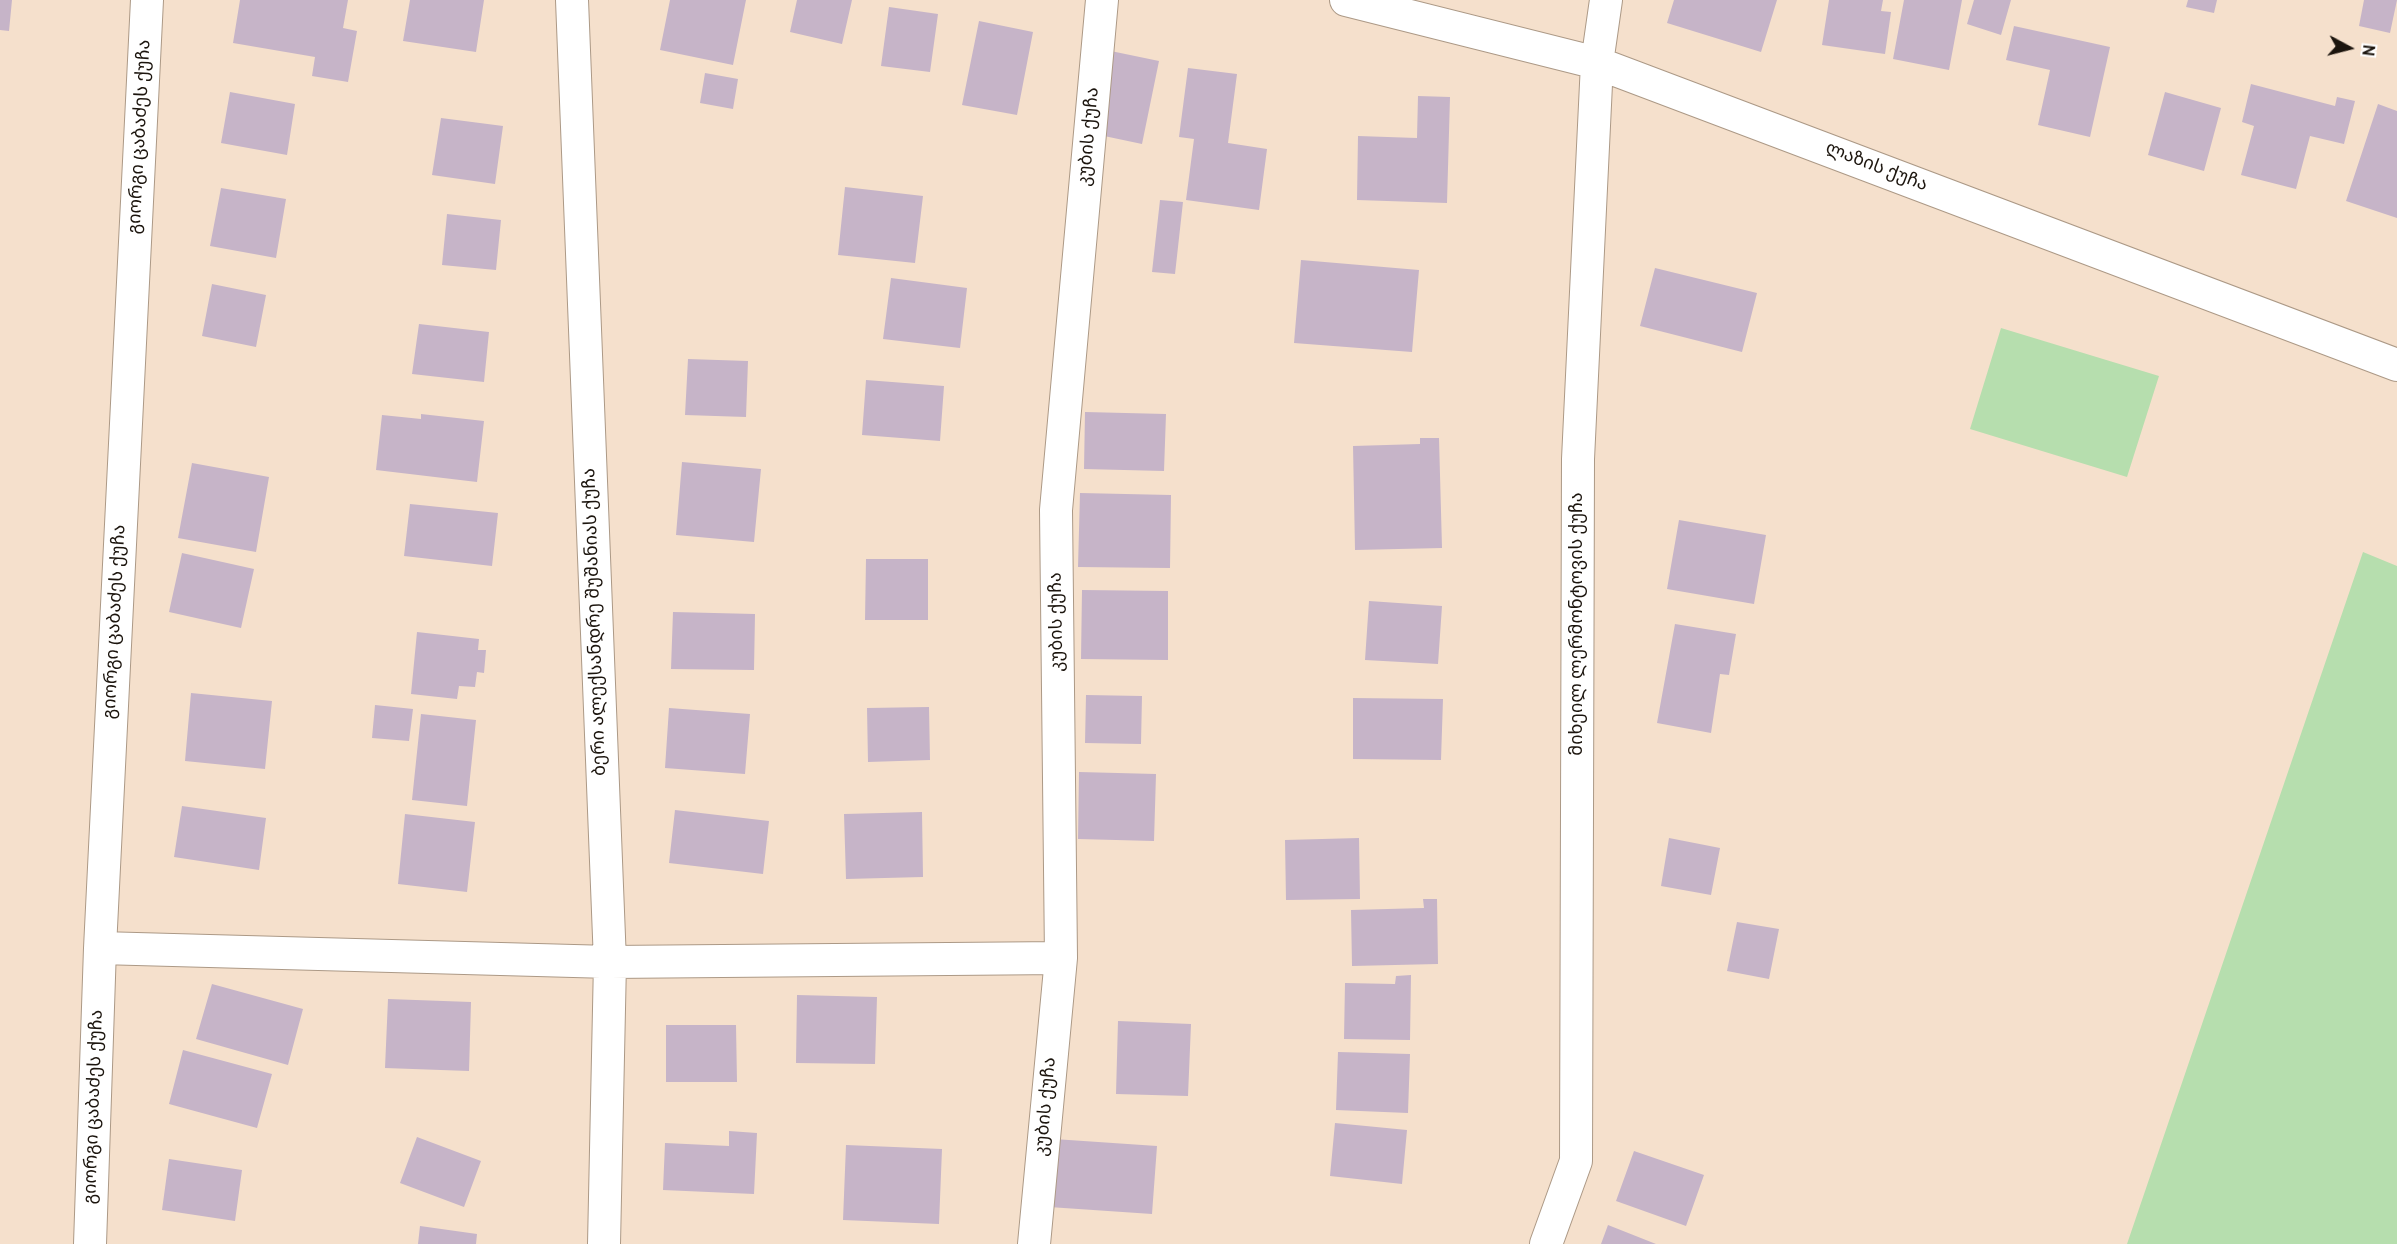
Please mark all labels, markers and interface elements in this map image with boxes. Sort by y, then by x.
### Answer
north arrow [2319,18,2379,78]
street label: გიორგი ცაბაძეს ქუჩა [125,39,157,235]
text: N [2356,43,2377,57]
street label: კუბის ქუჩა [1075,87,1105,187]
street label: ლაზის ქუჩა [1822,139,1930,197]
street label: ბერი ალექსანდრე შუშანიას ქუჩა [580,468,612,776]
street label: მიხეილ ლერმონტოვის ქუჩა [1567,492,1589,756]
street label: გიორგი ცაბაძეს ქუჩა [100,524,132,720]
street label: კუბის ქუჩა [1046,572,1070,672]
street label: გიორგი ცაბაძეს ქუჩა [81,1009,109,1205]
street label: კუბის ქუჩა [1032,1057,1062,1157]

